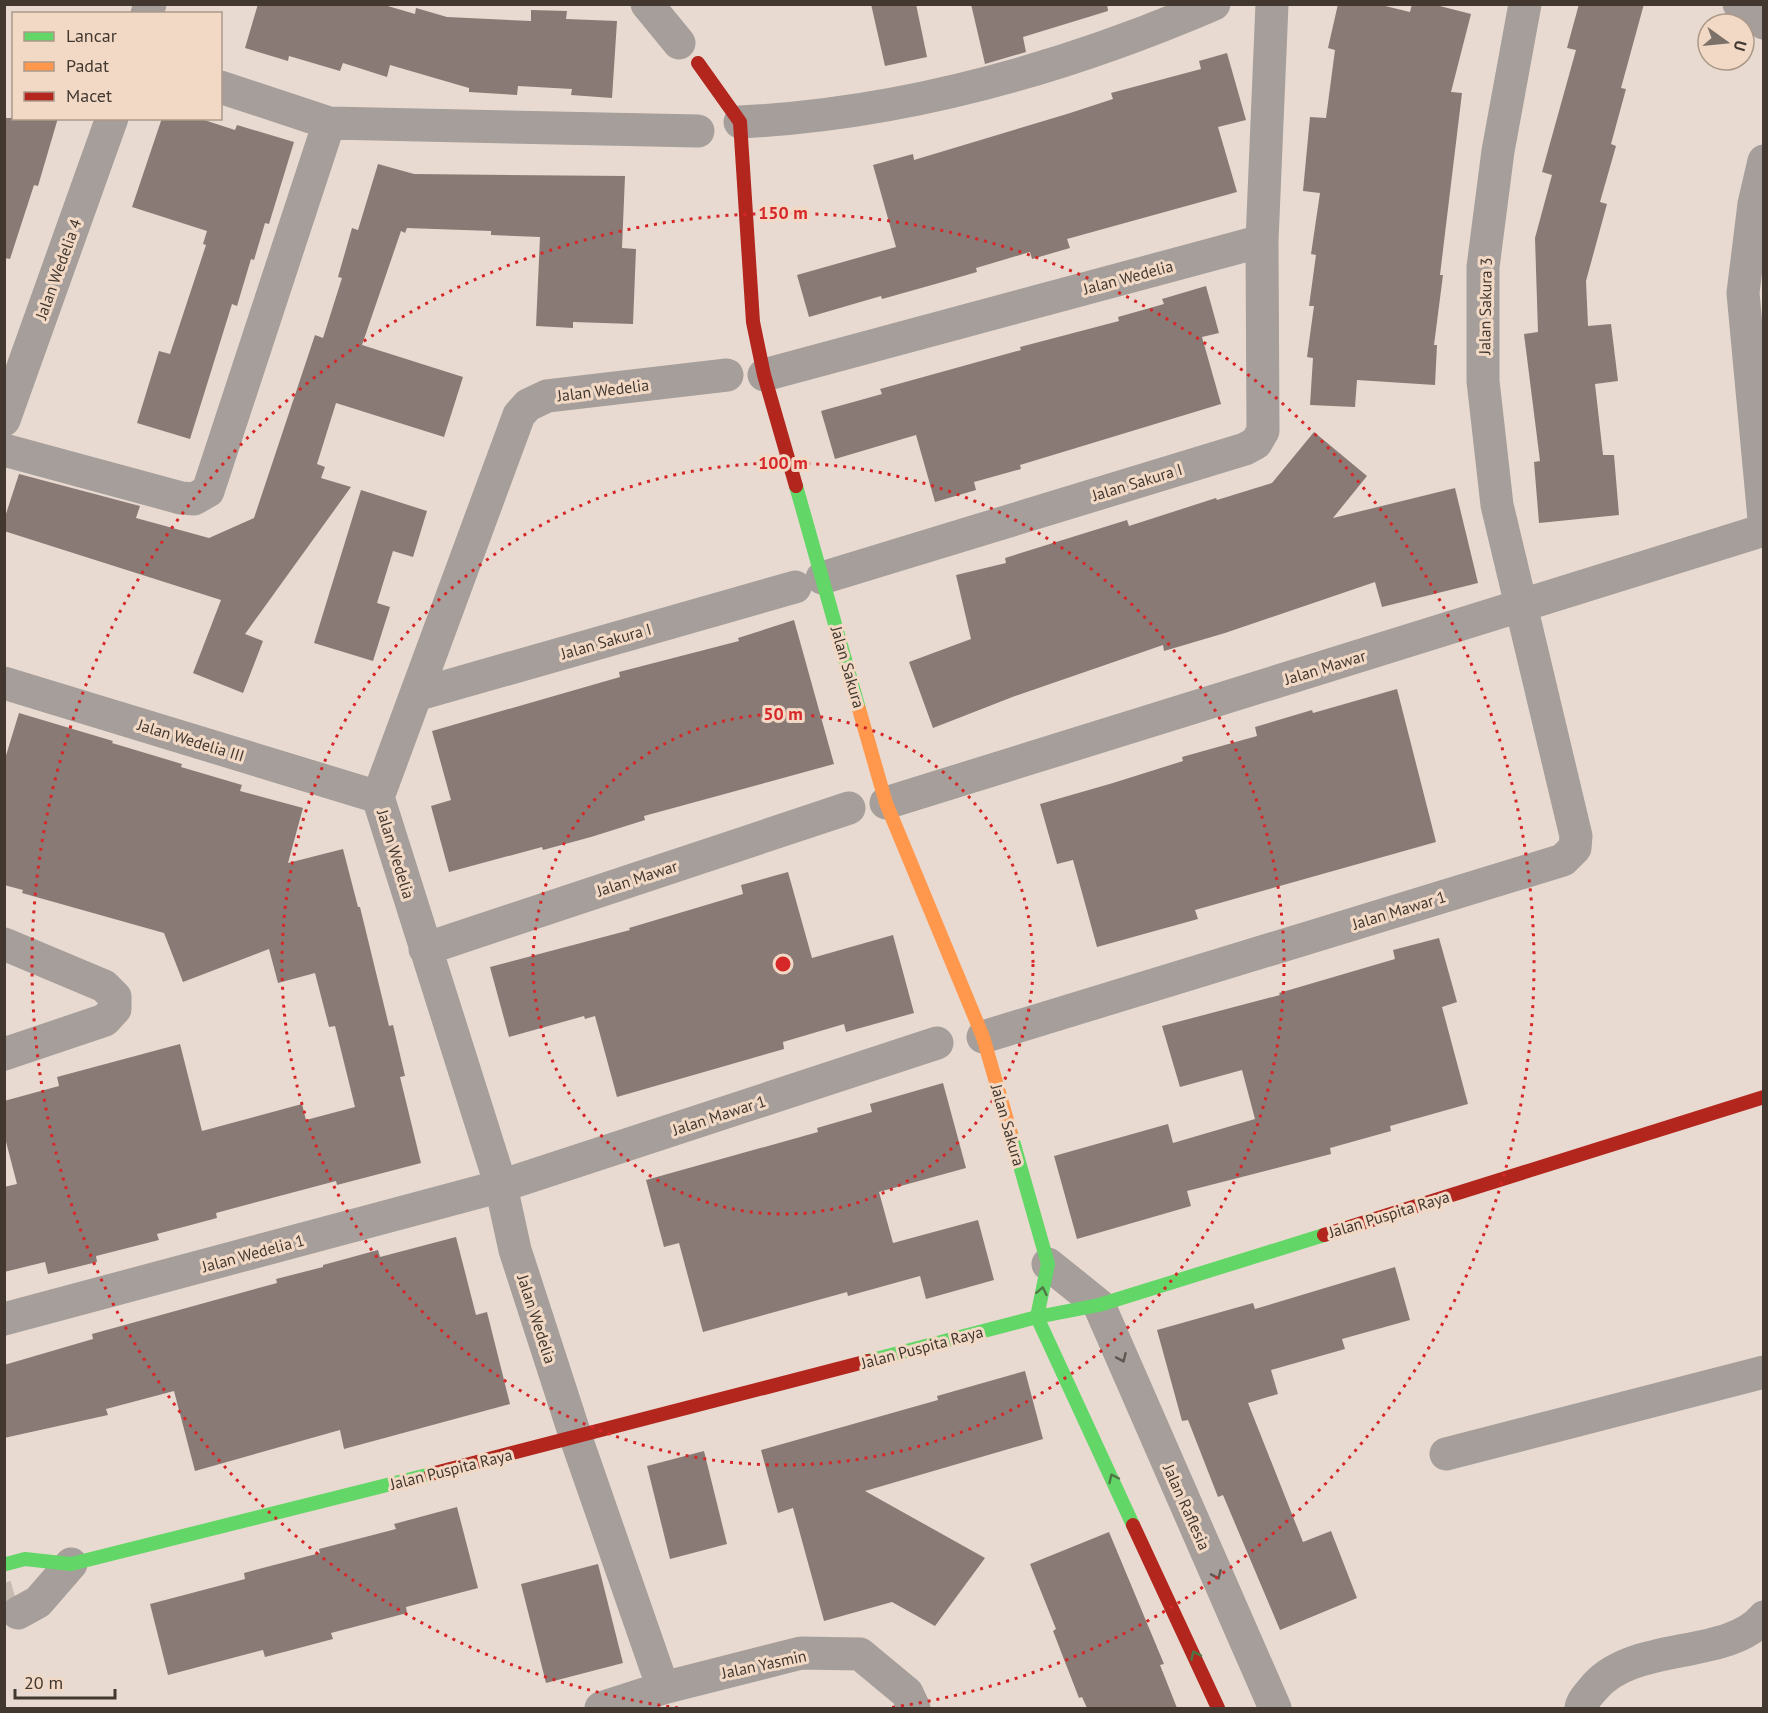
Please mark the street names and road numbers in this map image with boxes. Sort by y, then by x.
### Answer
street label: Jalan Wedelia 4 [30,216,85,323]
street label: Jalan Wedelia [1080,255,1175,299]
street label: Jalan Sakura 3 [1474,257,1496,356]
street label: Jalan Wedelia [555,374,650,406]
street label: Jalan Sakura I [1089,459,1185,505]
street label: Jalan Sakura I [557,619,654,664]
street label: Jalan Sakura [826,623,869,710]
street label: Jalan Mawar [1281,645,1369,689]
street label: Jalan Wedelia III [134,714,247,766]
street label: Jalan Wedelia [373,806,419,901]
street label: Jalan Mawar [593,855,681,901]
street label: Jalan Mawar 1 [1349,886,1448,934]
street label: Jalan Sakura [986,1081,1029,1168]
street label: Jalan Mawar 1 [669,1091,768,1140]
street label: Jalan Puspita Raya [1325,1186,1452,1242]
street label: Jalan Wedelia 1 [199,1230,306,1277]
street label: Jalan Wedelia [513,1271,561,1366]
street label: Jalan Puspita Raya [858,1321,985,1373]
street label: Jalan Puspita Raya [387,1444,514,1494]
street label: Jalan Raflesia [1159,1460,1215,1553]
street label: Jalan Yasmin [719,1645,808,1683]

